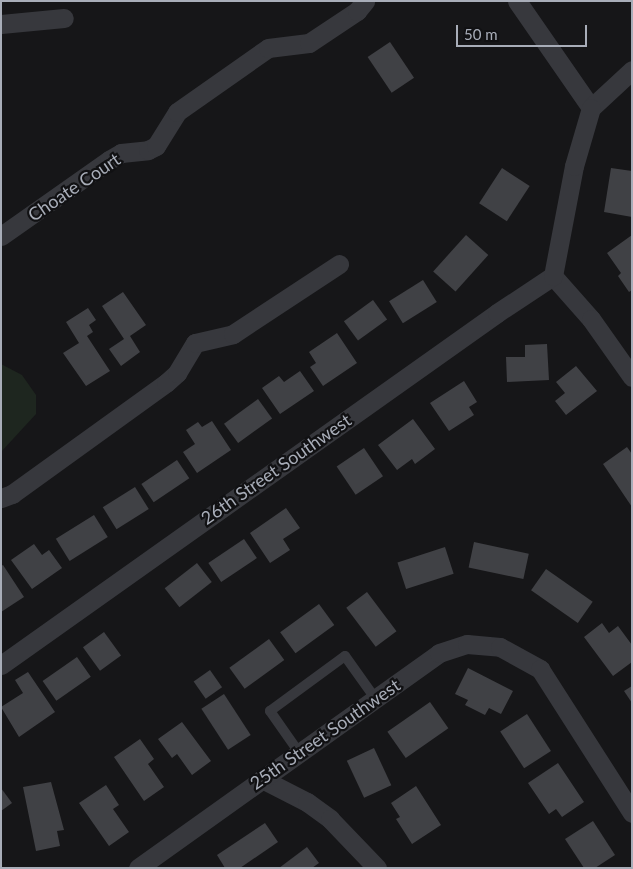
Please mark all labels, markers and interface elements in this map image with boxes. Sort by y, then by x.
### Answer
scale bar [458,15,589,47]
text: 50 m [464,25,498,43]
street label: Choate Court [24,148,124,226]
street label: 26th Street Southwest [197,409,355,529]
street label: 25th Street Southwest [246,674,404,794]

